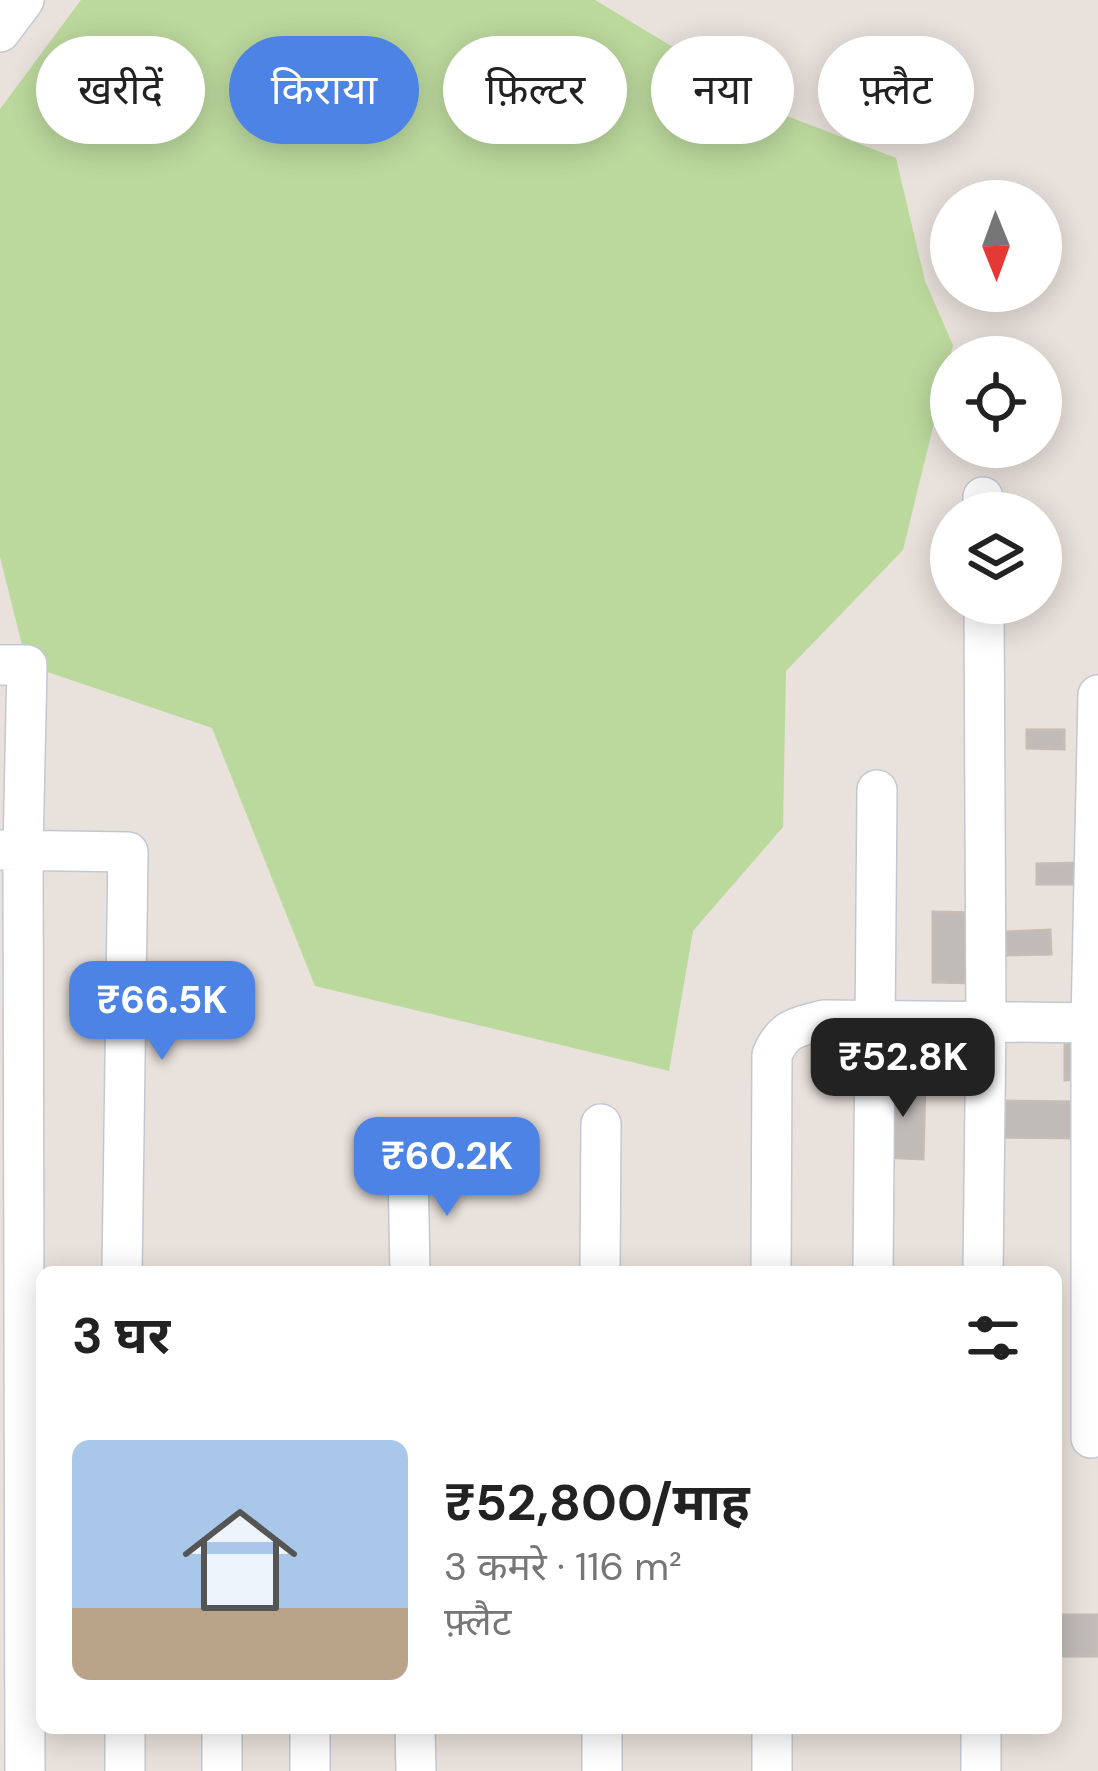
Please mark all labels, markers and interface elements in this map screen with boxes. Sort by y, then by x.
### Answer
chip: खरीदें [36,36,205,144]
chip: किराया [229,36,419,144]
chip: फ़िल्टर [443,36,627,144]
chip: नया [651,36,794,144]
chip: फ़्लैट [818,36,974,144]
north arrow [930,180,1062,312]
map controls [930,180,1062,624]
button: locate [930,336,1062,468]
button: layers [930,492,1062,624]
pin: ₹66.5K [64,961,260,1063]
text: ₹66.5K [96,974,228,1025]
pin: ₹52.8K [805,1018,1001,1120]
text: ₹52.8K [838,1031,968,1082]
pin: ₹60.2K [349,1117,545,1219]
text: ₹60.2K [381,1130,513,1181]
text: 3 घर [72,1302,170,1369]
icon: filters [960,1305,1026,1371]
text: ₹52,800/माह [444,1469,750,1536]
icon: home [168,1488,312,1632]
text: 3 कमरे · 116 m² [444,1541,682,1592]
text: फ़्लैट [444,1596,511,1647]

